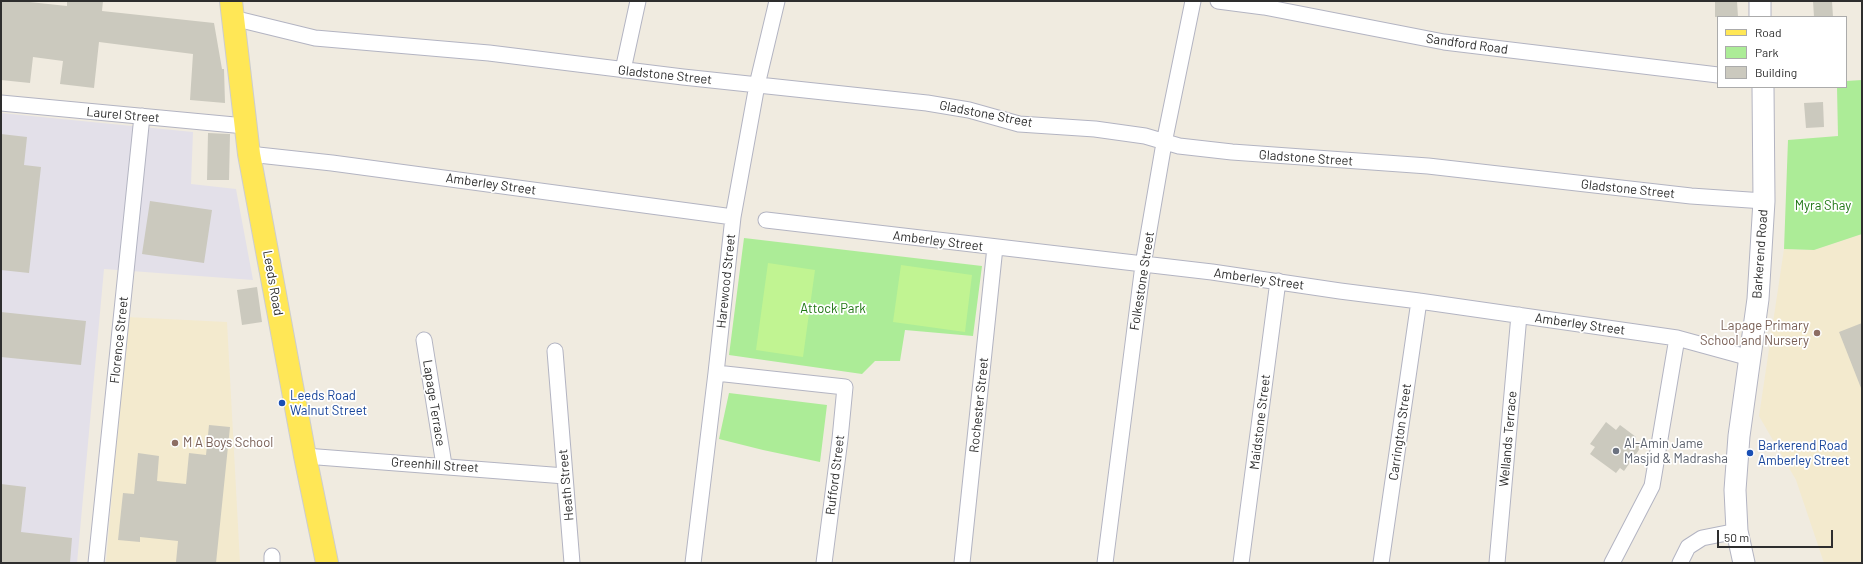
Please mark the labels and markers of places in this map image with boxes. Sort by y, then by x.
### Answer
place label: Lapage Primary School and Nursery [1700,318,1809,349]
marker: Lapage Primary School and Nursery [1812,328,1822,338]
place label: Leeds Road Walnut Street [290,388,367,419]
marker: Leeds Road Walnut Street [277,398,287,408]
place label: M A Boys School [183,435,273,451]
place label: Al-Amin Jame Masjid & Madrasha [1624,436,1728,467]
marker: M A Boys School [170,438,180,448]
place label: Barkerend Road Amberley Street [1758,438,1849,469]
marker: Al-Amin Jame Masjid & Madrasha [1611,446,1621,456]
marker: Barkerend Road Amberley Street [1745,448,1755,458]

